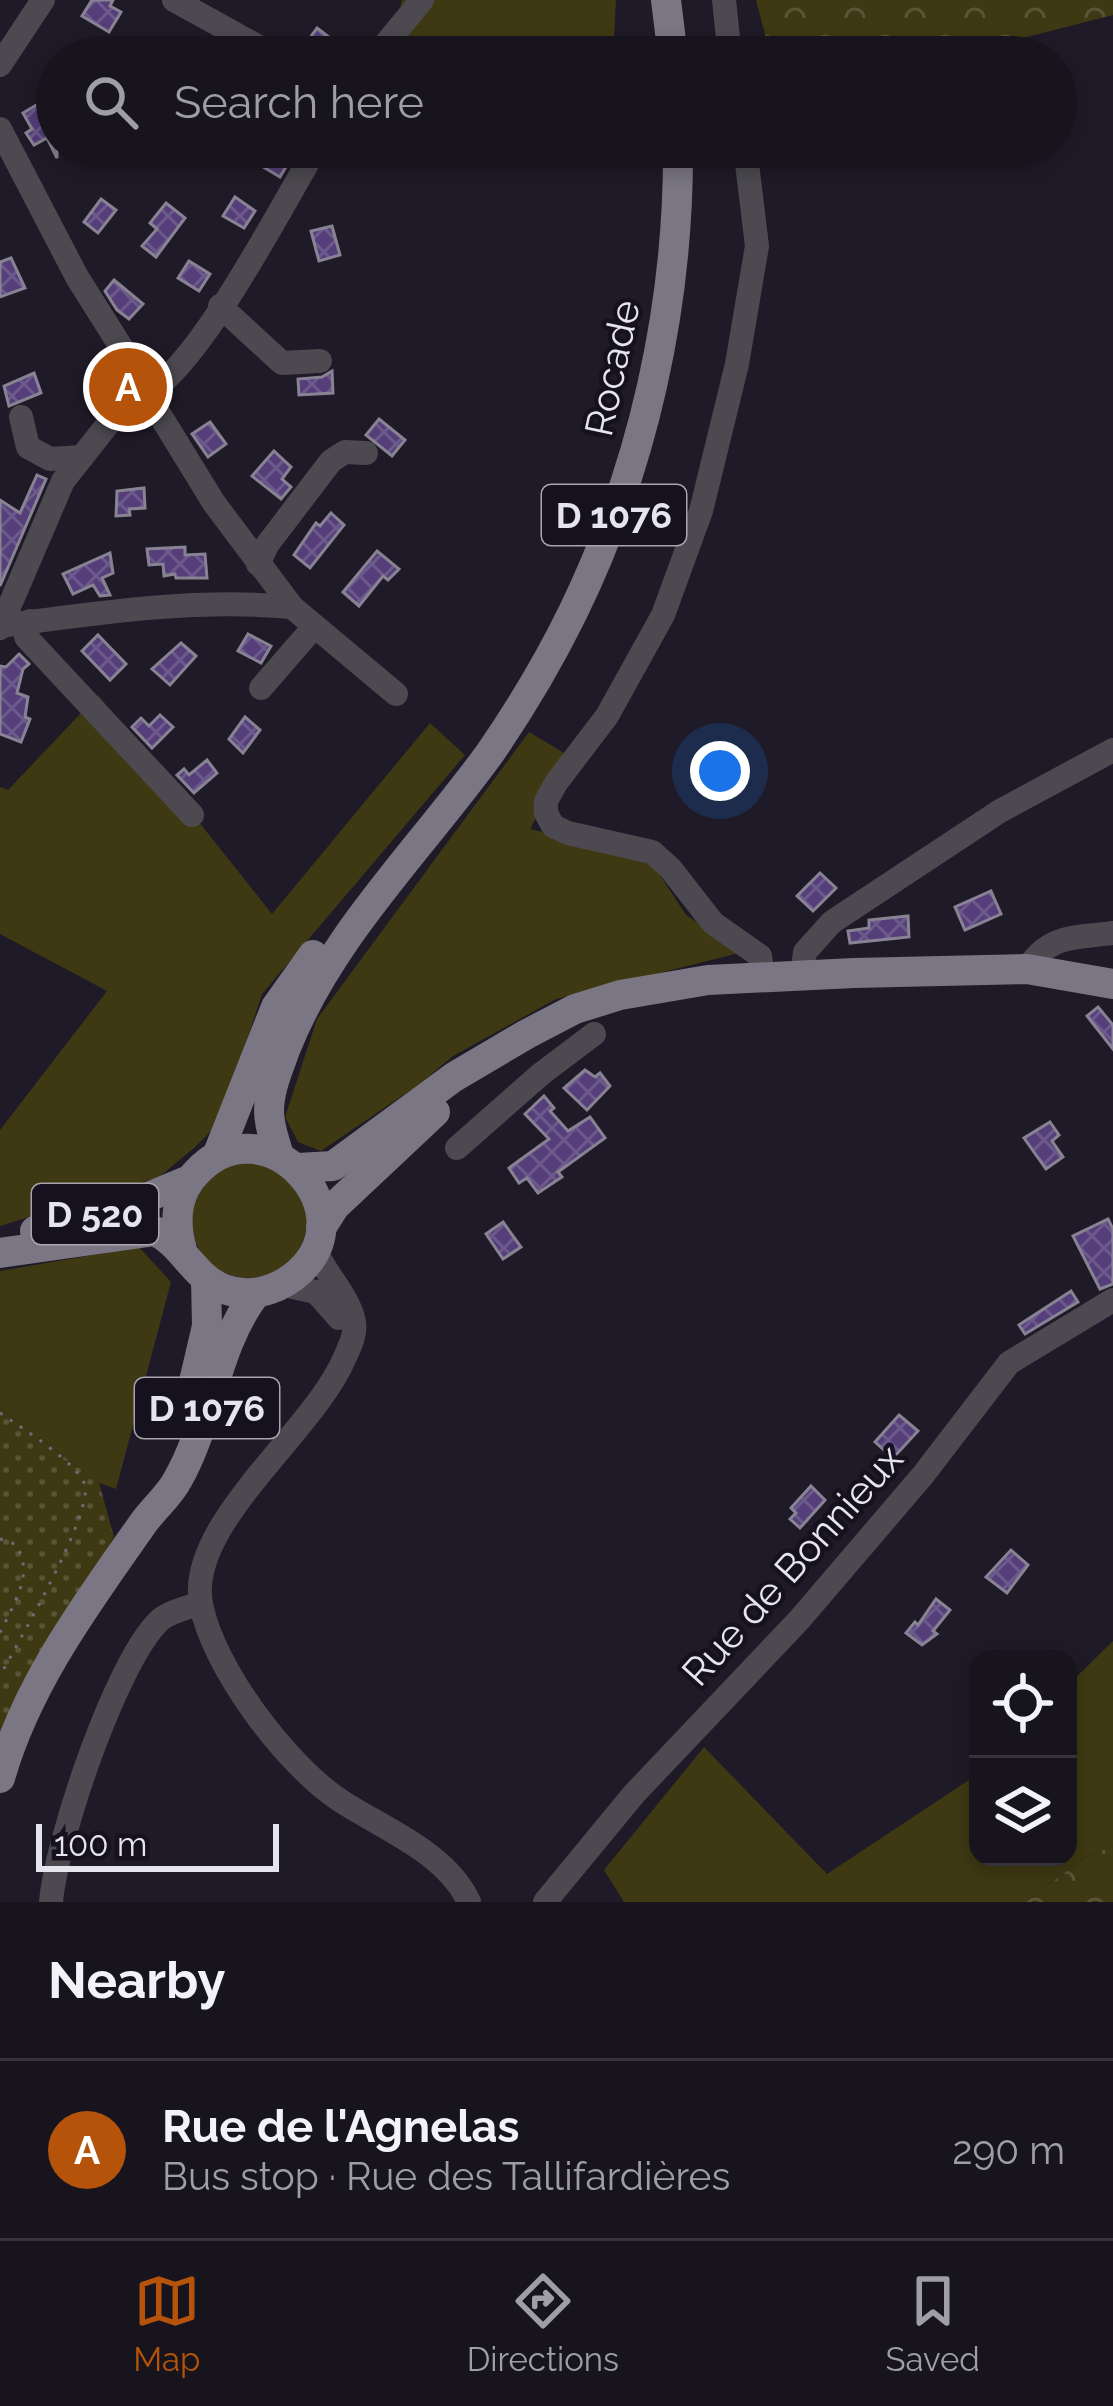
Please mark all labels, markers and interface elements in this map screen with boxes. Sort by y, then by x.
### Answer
search box [36,36,1077,168]
icon: search [78,69,144,135]
text: Search here [174,76,424,129]
street label: Rocade [575,296,649,440]
pin: A [89,342,167,432]
road number: D 1076 [542,485,686,545]
your location [690,741,750,801]
road number: D 520 [32,1184,158,1244]
road number: D 1076 [135,1378,279,1438]
street label: Rue de Bonnieux [672,1435,912,1695]
map controls [969,1650,1077,1866]
button: locate [969,1650,1077,1758]
button: layers [969,1758,1077,1866]
scale bar [36,1818,279,1871]
text: 100 m [54,1825,147,1864]
text: Nearby [48,1950,225,2010]
text: Rue de l'Agnelas [162,2100,520,2153]
text: A [74,2127,100,2173]
text: 290 m [952,2127,1065,2173]
text: Bus stop · Rue des Tallifardières [162,2153,730,2199]
tab: Map [133,2268,200,2379]
tab: Directions [467,2268,619,2379]
tab: Saved [885,2268,980,2379]

